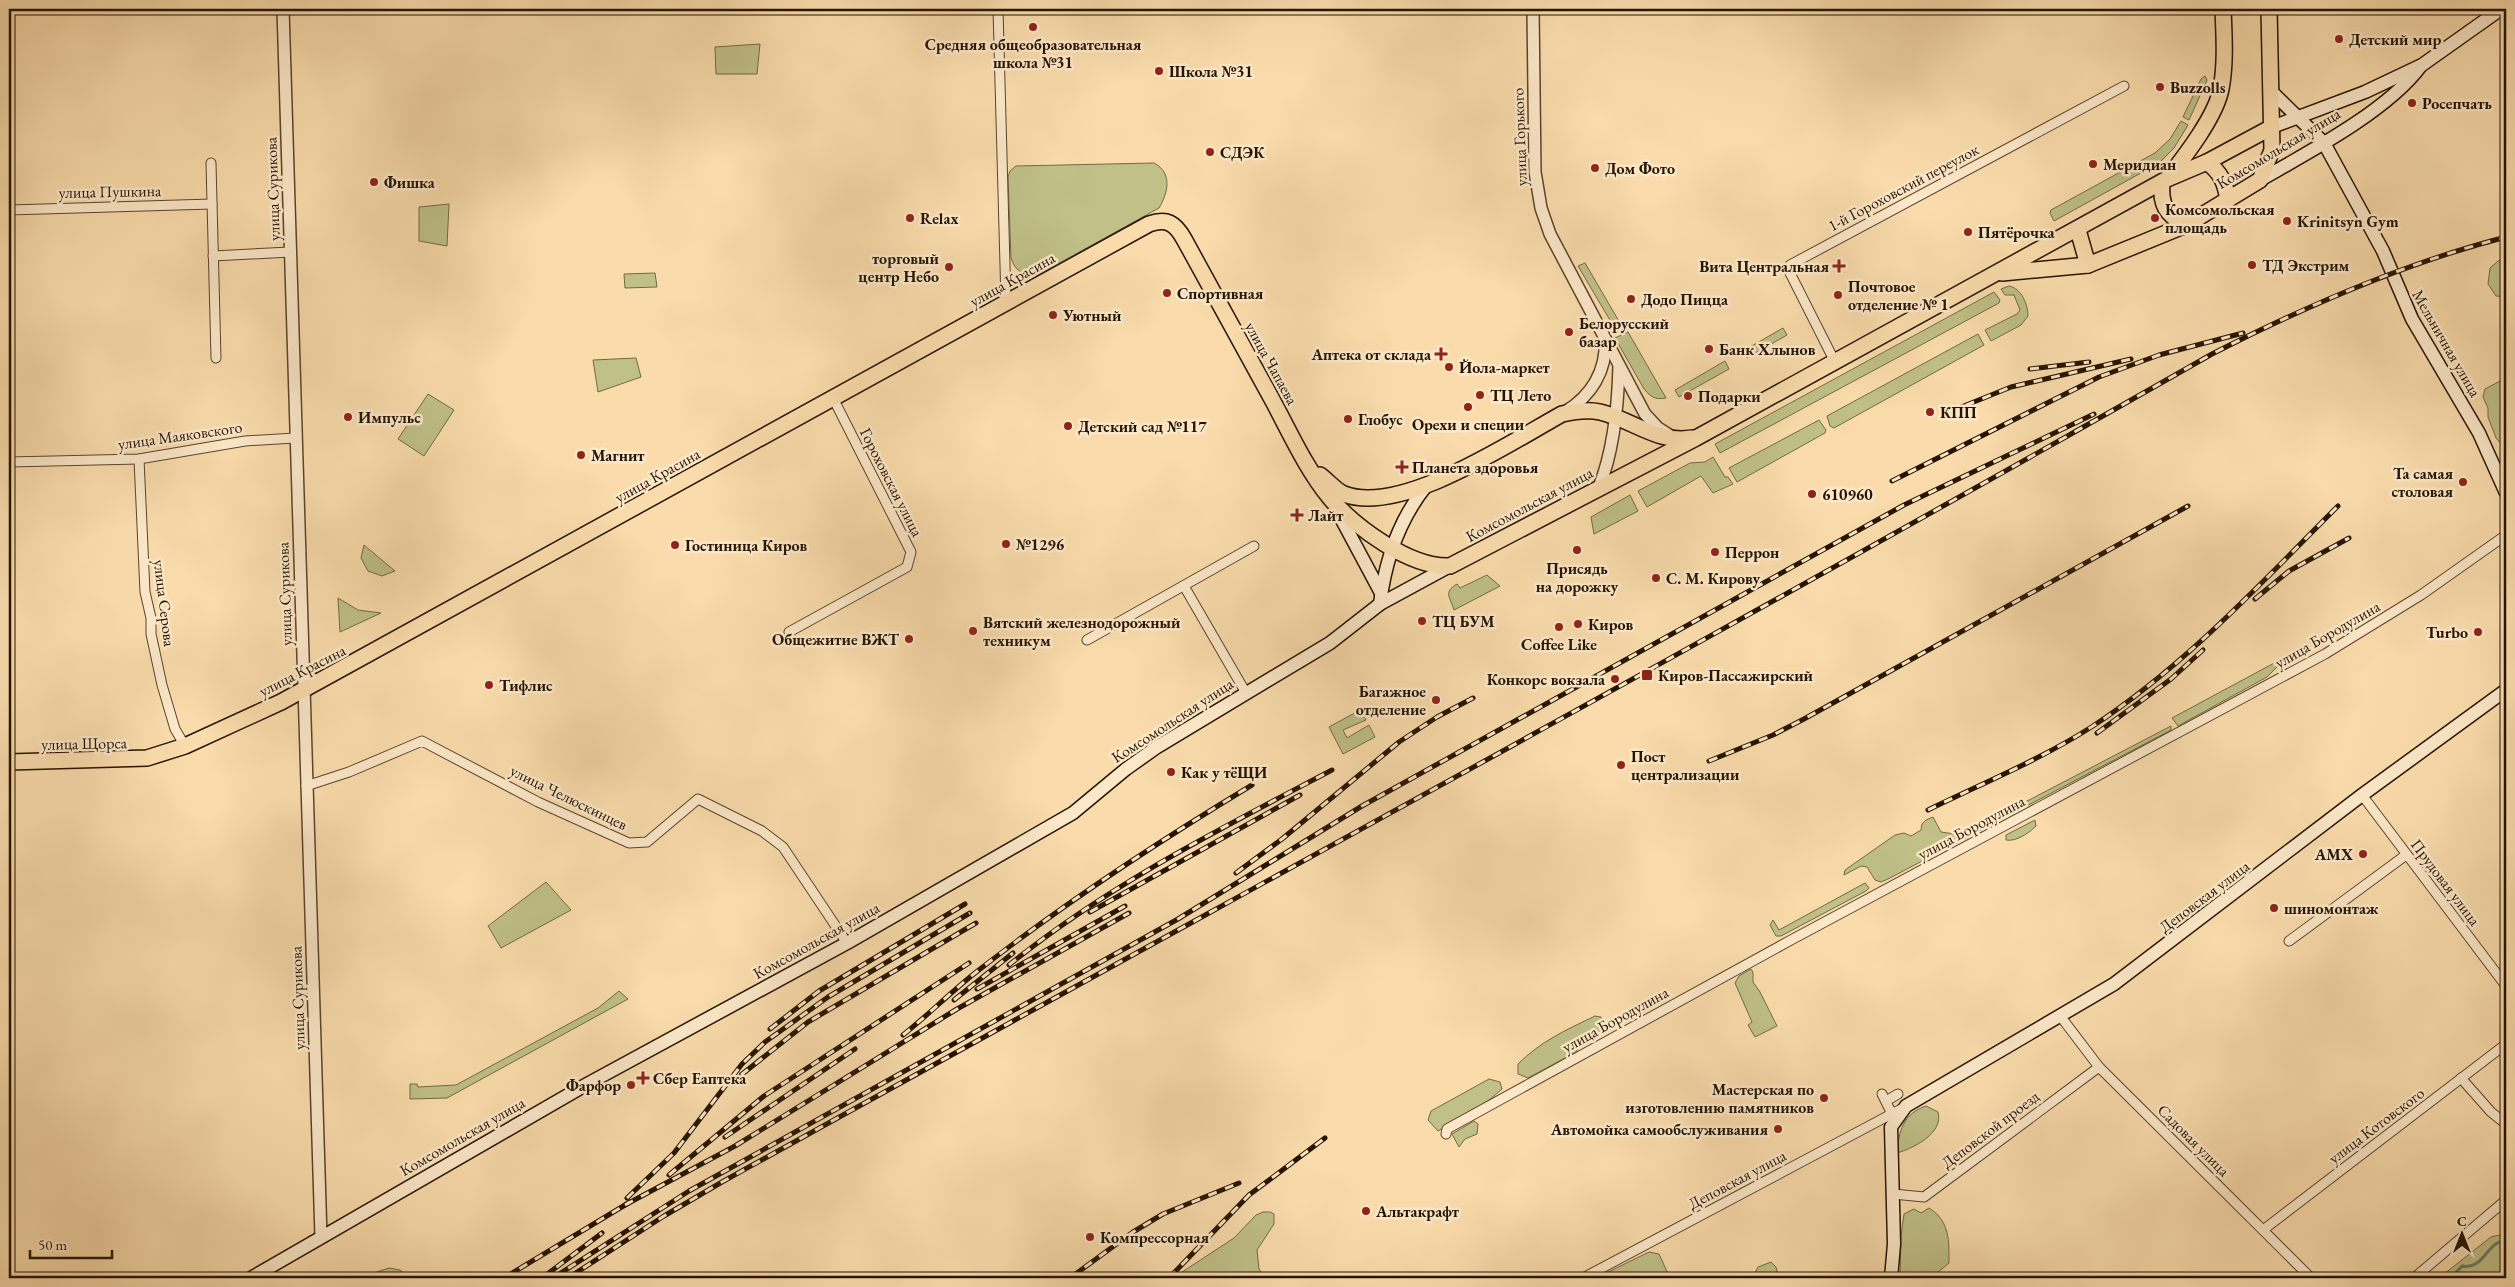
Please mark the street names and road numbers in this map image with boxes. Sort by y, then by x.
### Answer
street label: улица Горького [1507,87,1532,187]
street label: Комсомольская улица [2212,103,2345,194]
street label: улица Сурикова [260,136,285,241]
street label: 1-й Гороховский переулок [1824,139,1983,236]
street label: улица Пушкина [58,180,162,203]
street label: улица Красина [966,247,1059,312]
street label: Мельничная улица [2407,286,2486,401]
street label: улица Чапаева [1240,318,1303,409]
street label: улица Маяковского [117,416,244,455]
street label: Гороховская улица [855,424,928,541]
street label: улица Красина [611,443,704,508]
street label: Комсомольская улица [1462,462,1597,547]
street label: улица Сурикова [272,541,297,646]
street label: улица Серова [149,558,180,648]
street label: улица Бородулина [2271,595,2384,673]
street label: улица Красина [255,639,350,701]
street label: Комсомольская улица [1107,673,1238,768]
street label: улица Щорса [41,732,128,755]
street label: улица Челюскинцев [507,760,631,835]
street label: улица Бородулина [1914,790,2029,865]
street label: Прудовая улица [2406,835,2486,931]
street label: Деповская улица [2155,855,2254,937]
street label: Комсомольская улица [749,897,884,984]
street label: улица Сурикова [285,945,310,1050]
street label: улица Бородулина [1558,981,1673,1057]
street label: улица Котовского [2324,1082,2429,1168]
street label: Деповской проезд [1937,1085,2044,1173]
street label: Комсомольская улица [396,1092,529,1181]
street label: Садовая улица [2153,1100,2235,1181]
street label: Деповская улица [1685,1145,1790,1214]

